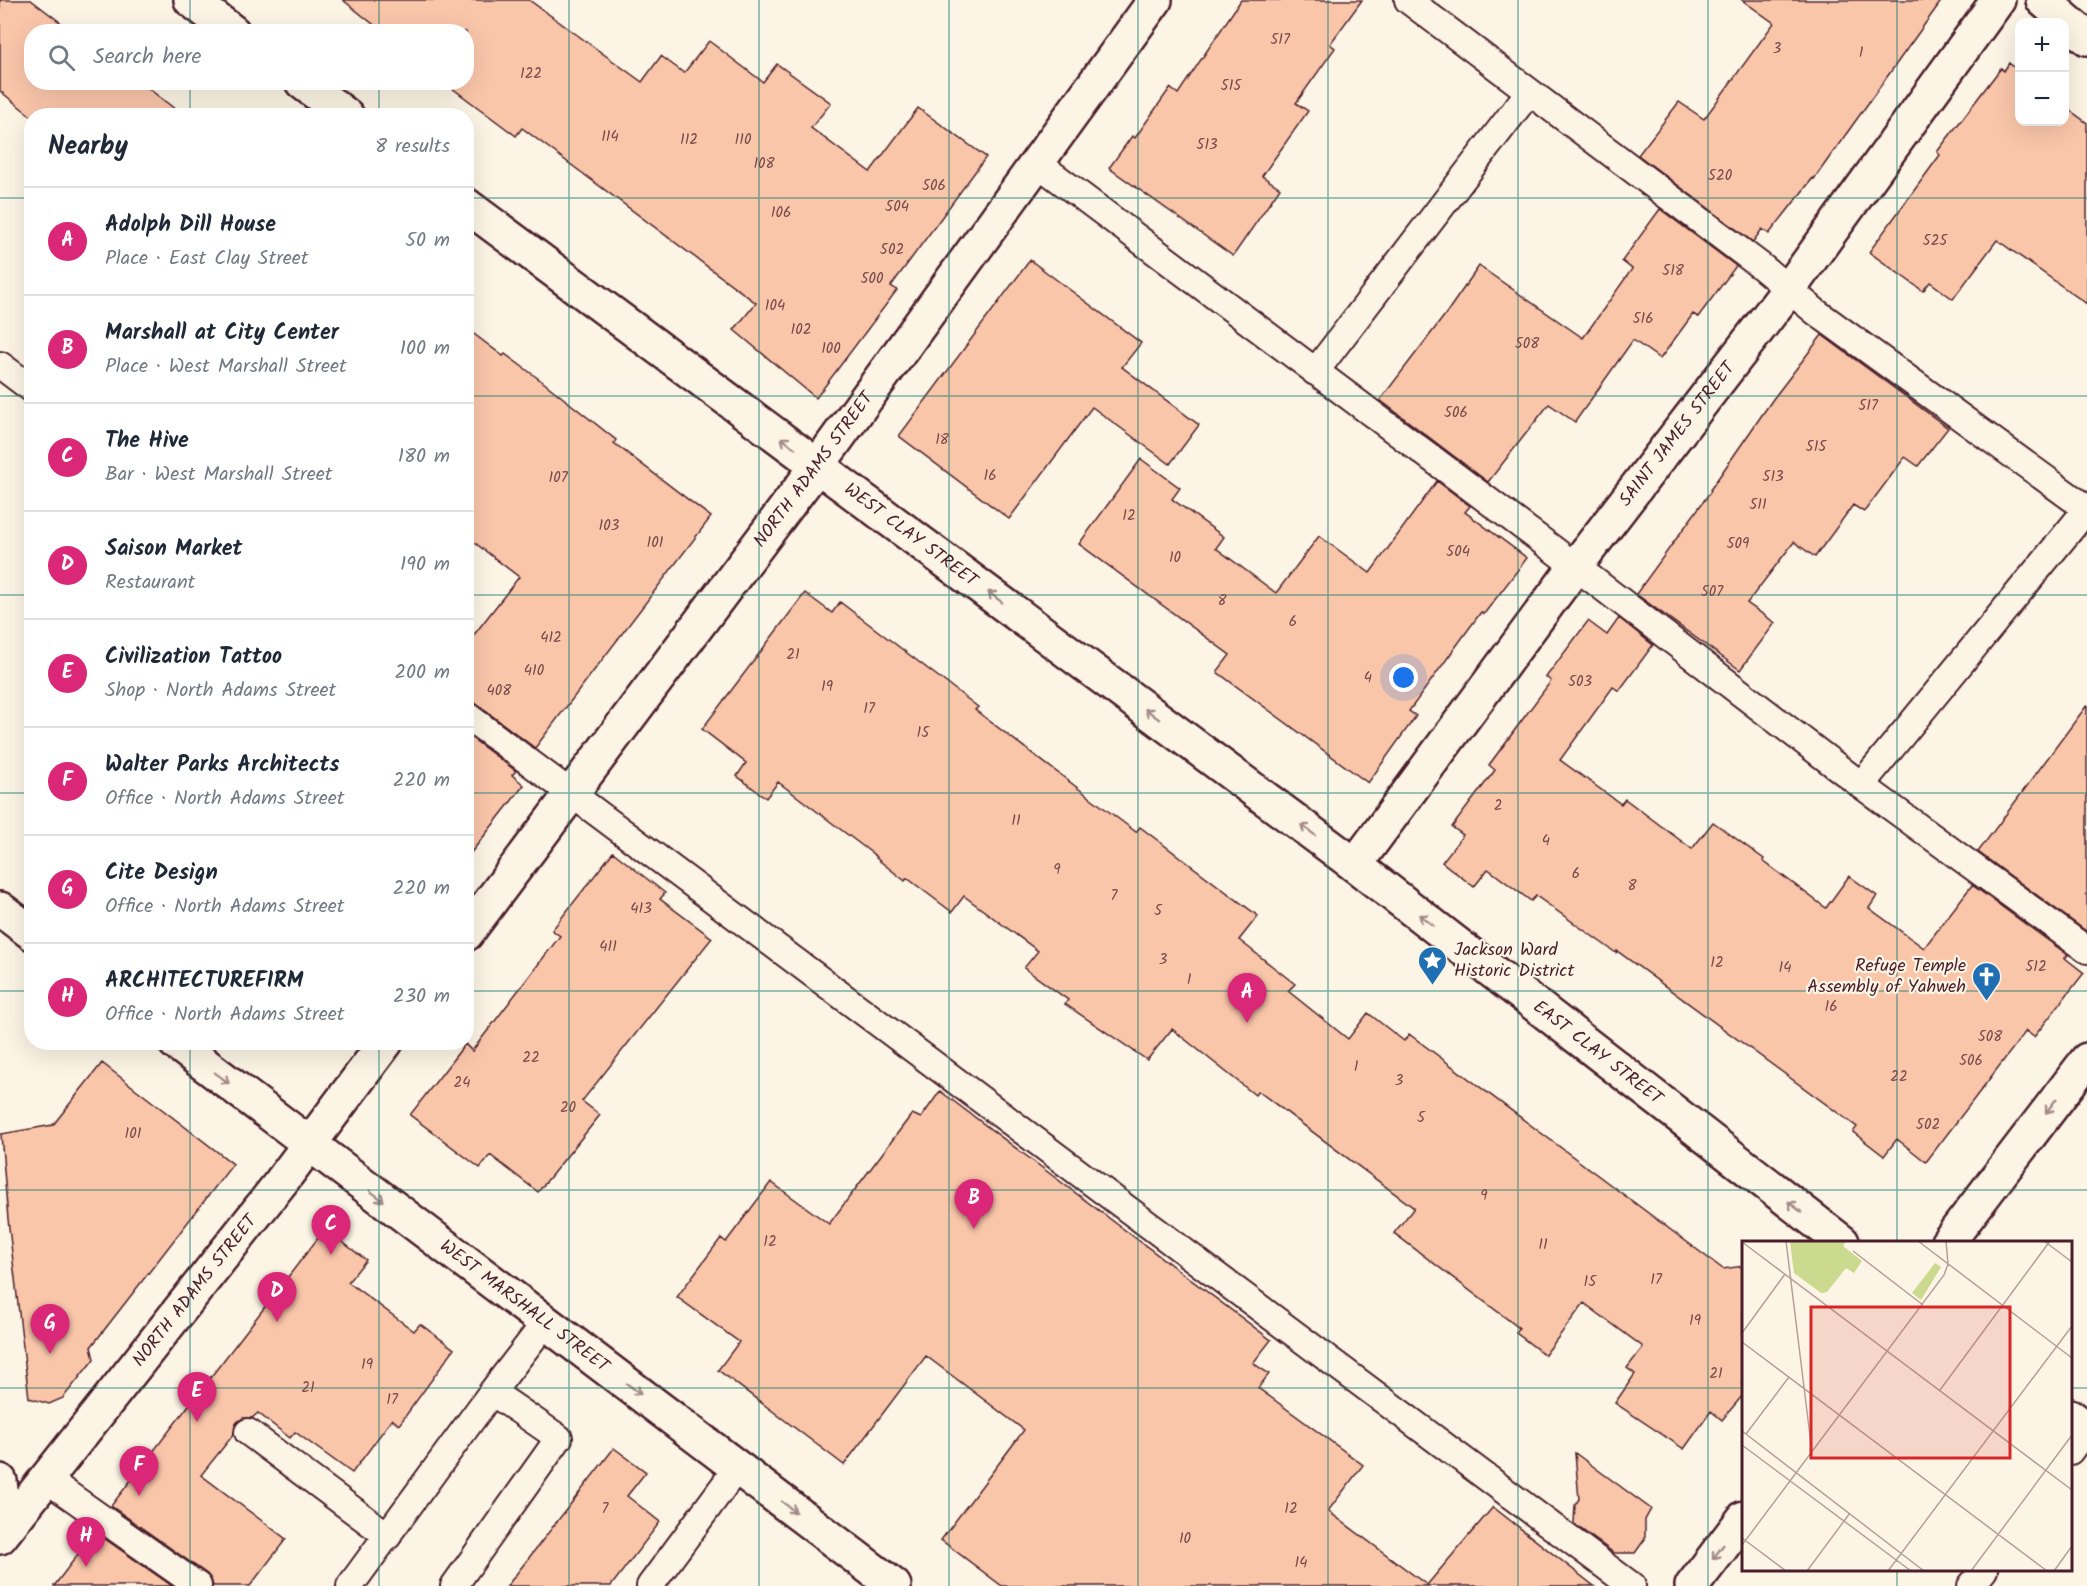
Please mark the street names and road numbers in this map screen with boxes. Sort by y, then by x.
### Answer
street label: SAINT JAMES STREET [1612,354,1743,513]
street label: NORTH ADAMS STREET [746,385,882,554]
street label: WEST CLAY STREET [838,476,985,596]
street label: EAST CLAY STREET [1526,993,1670,1113]
street label: NORTH ADAMS STREET [125,1207,265,1373]
street label: WEST MARSHALL STREET [433,1232,616,1381]

